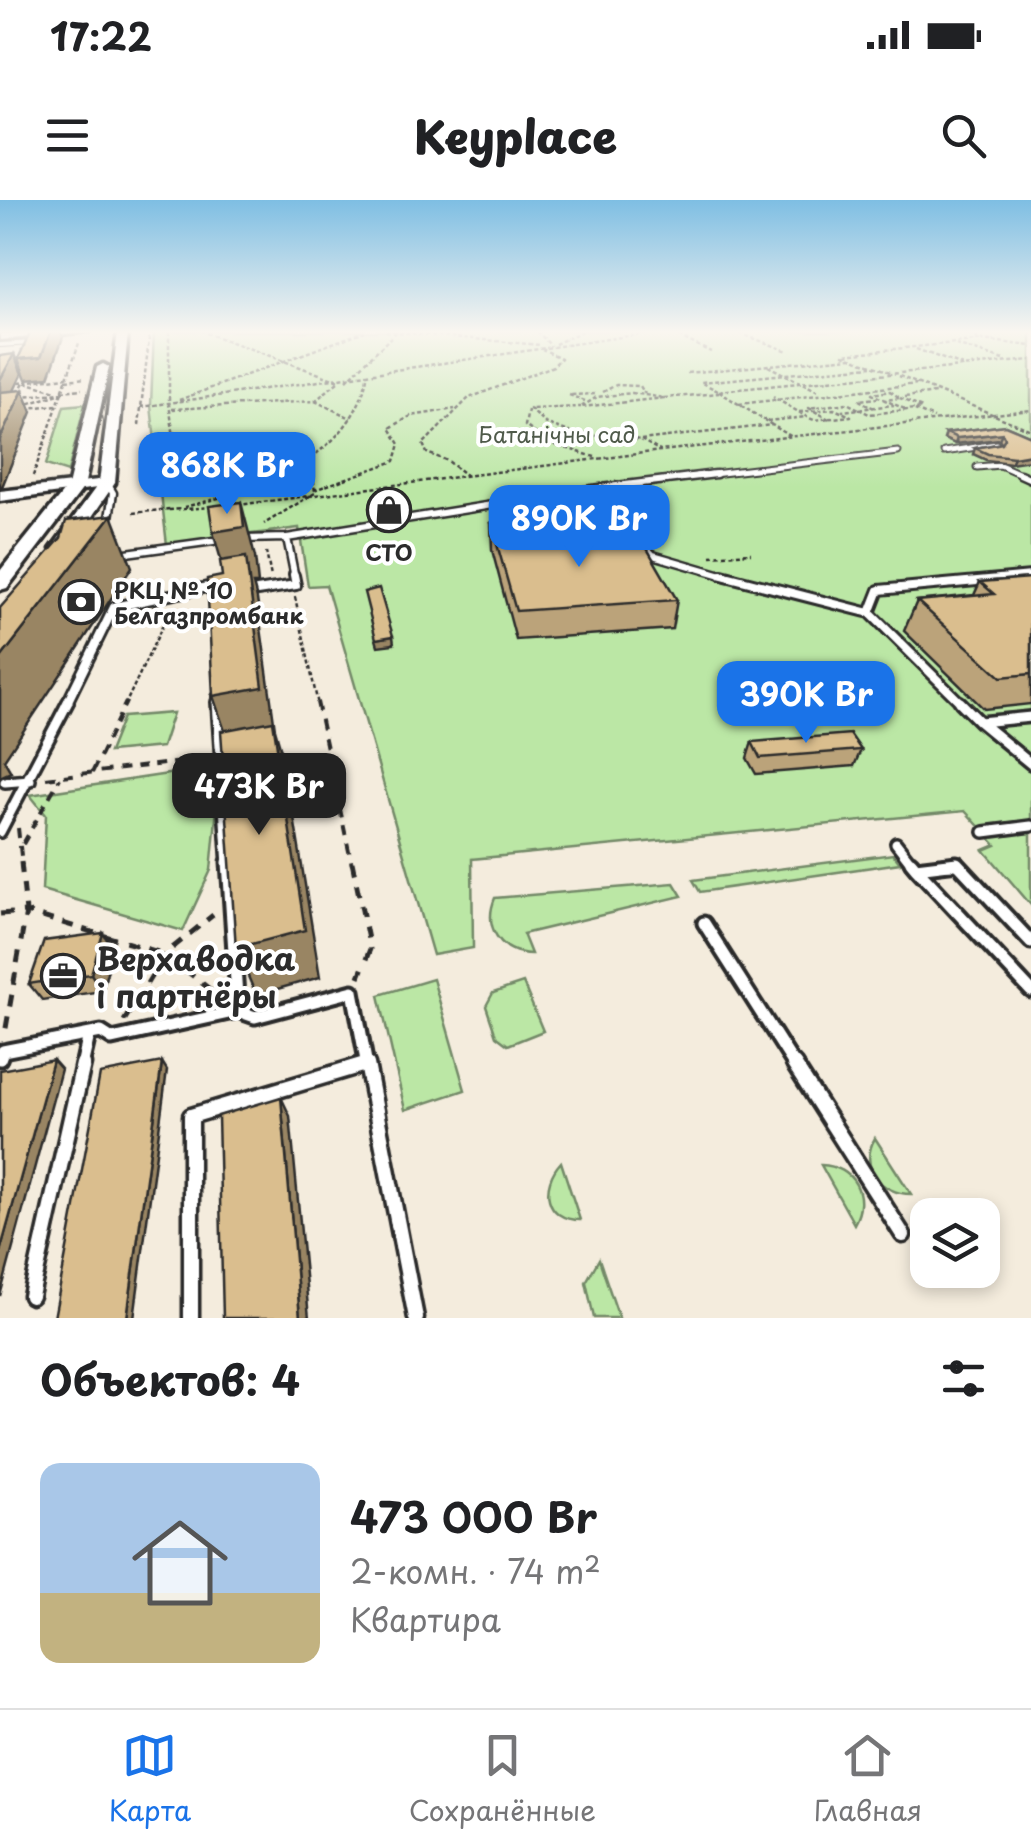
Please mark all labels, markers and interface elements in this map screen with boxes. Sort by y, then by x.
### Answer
text: 17:22 [50,7,152,64]
text: Keyplace [414,101,617,169]
icon: menu [40,108,95,163]
icon: search [936,108,991,163]
park label: Батанічны сад [479,417,635,450]
pin: 868K Br [135,432,319,517]
text: 868K Br [160,440,294,488]
pin: 890K Br [487,485,671,570]
shop icon: СТО [366,487,412,533]
text: 890K Br [511,493,647,541]
place label: СТО [365,535,413,568]
place label: РКЦ № 10 Белгазпромбанк [114,573,304,631]
bank icon: РКЦ № 10 Белгазпромбанк [58,579,104,625]
pin: 390K Br [714,661,898,746]
text: 390K Br [739,669,873,717]
pin: 473K Br [167,753,351,838]
text: 473K Br [194,761,324,809]
place label: Верхаводка і партнёры [96,934,296,1019]
office icon: Верхаводка і партнёры [40,953,86,999]
map controls [910,1198,1000,1288]
button: layers [910,1198,1000,1288]
text: Объектов: 4 [40,1347,300,1410]
icon: filters [936,1351,991,1406]
text: 473 000 Br [350,1484,597,1547]
icon: home [120,1503,240,1623]
text: 2-комн. · 74 m² [350,1547,601,1595]
text: Квартира [350,1595,501,1643]
tab: Карта [109,1728,191,1831]
tab: Сохранённые [409,1728,596,1831]
tab: Главная [814,1728,922,1831]

